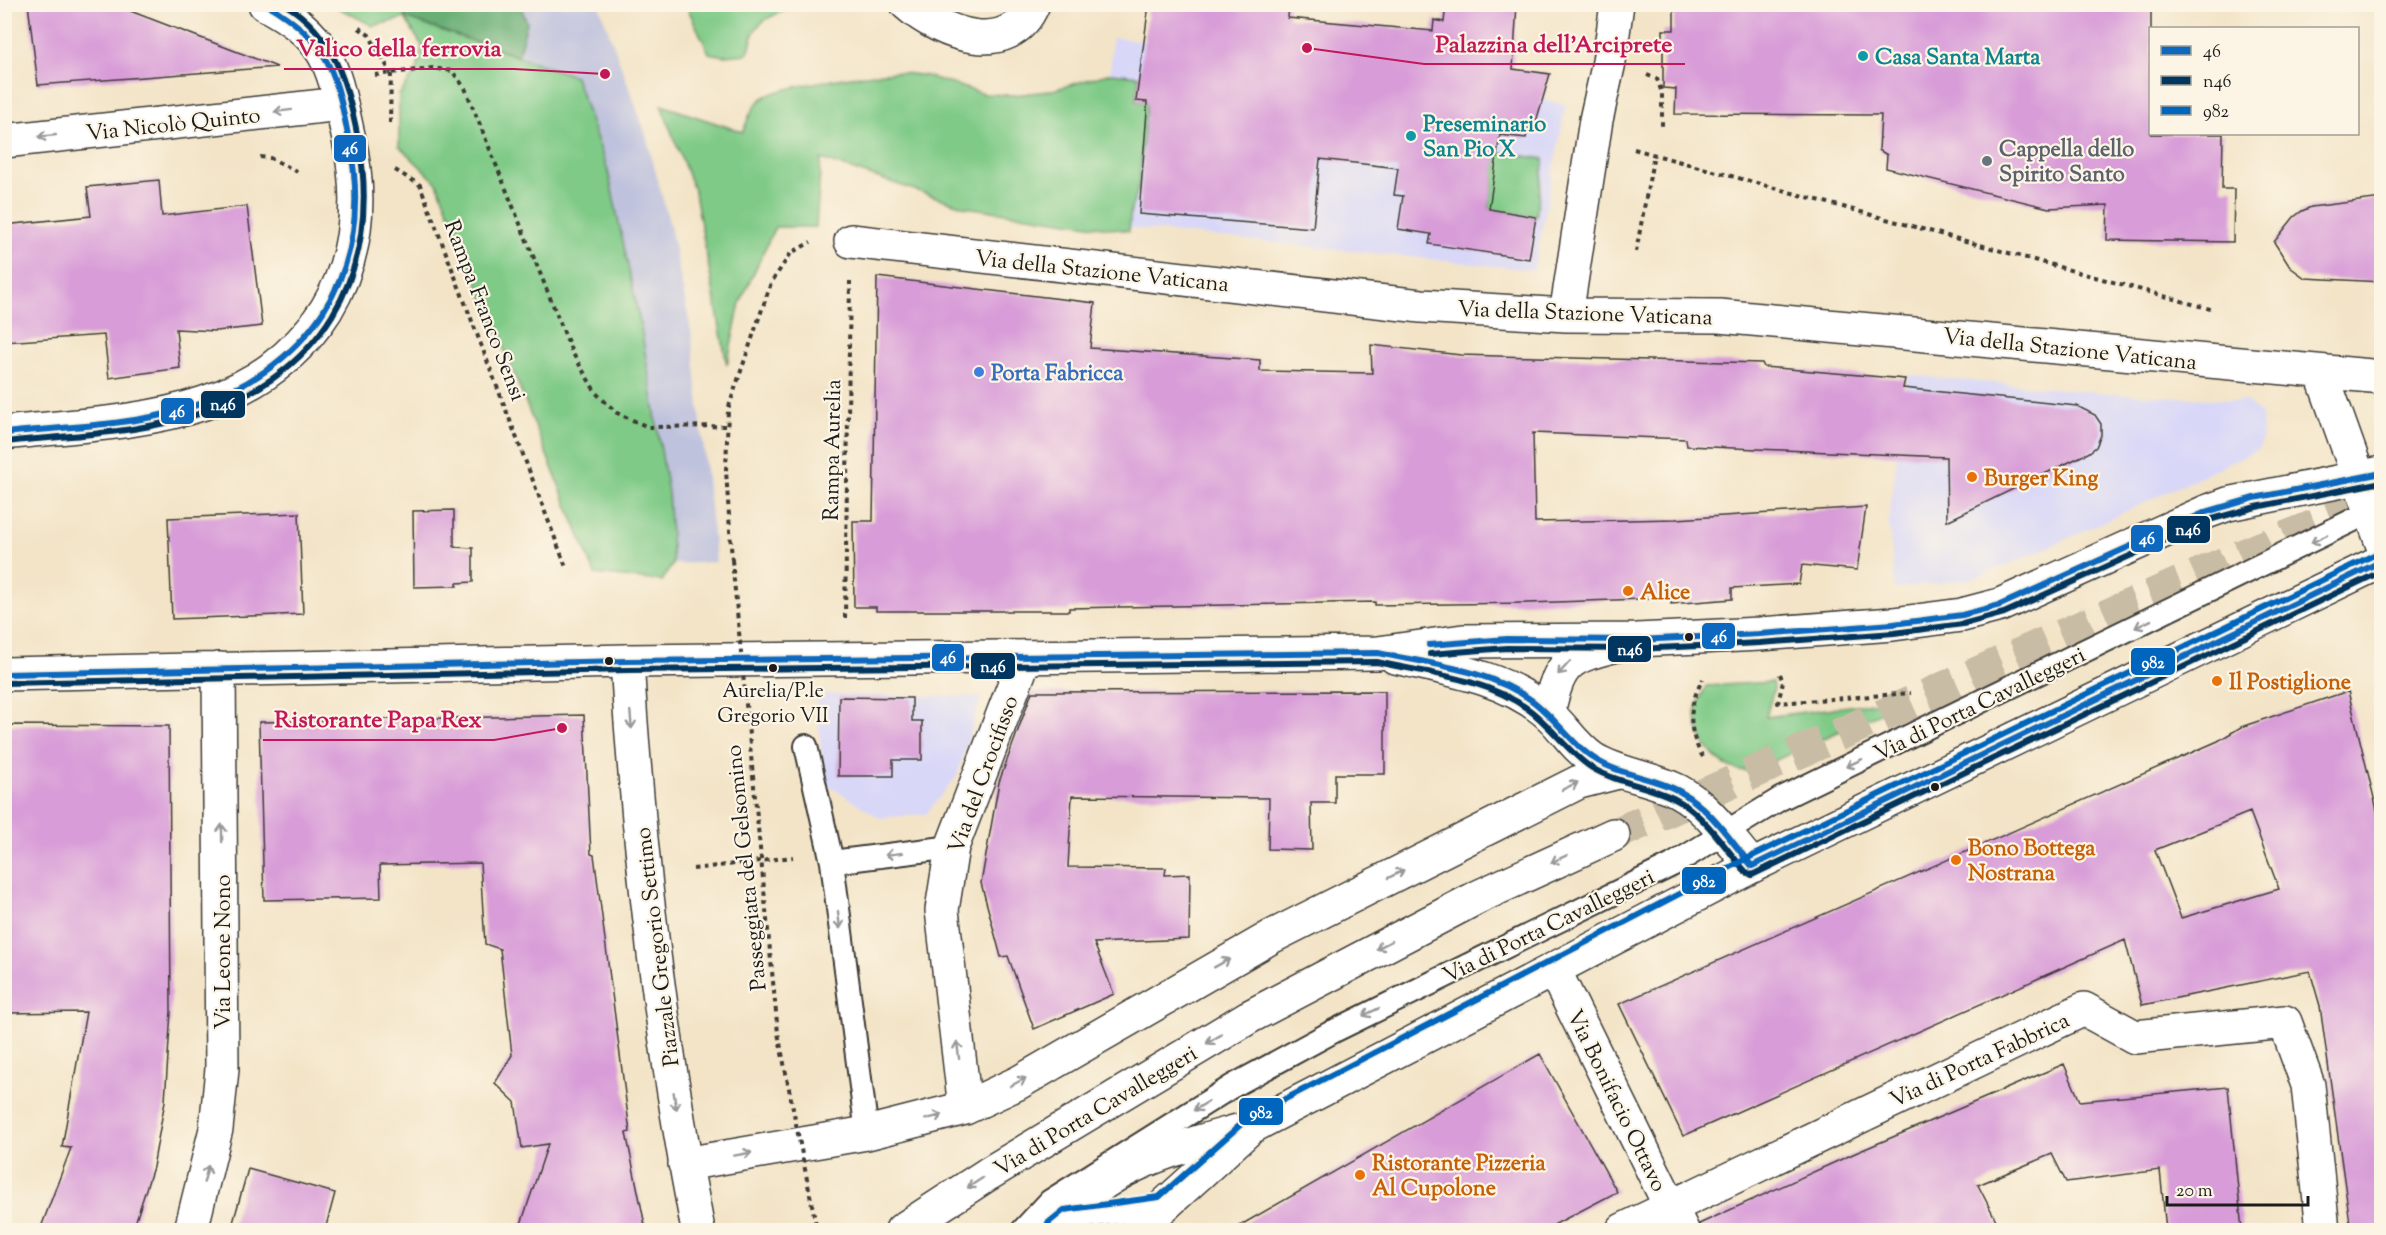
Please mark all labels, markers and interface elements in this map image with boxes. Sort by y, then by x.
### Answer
callout: Palazzina dell'Arciprete [1424,22,1685,64]
callout: Valico della ferrovia [284,27,514,69]
legend [2149,27,2359,135]
text: Palazzina dell'Arciprete [1436,29,1672,63]
text: Valico della ferrovia [296,33,503,67]
text: 46 [2203,40,2221,66]
place label: Casa Santa Marta [1875,43,2041,75]
marker: Casa Santa Marta [1856,49,1870,63]
text: n46 [2203,70,2232,96]
text: 982 [2203,100,2230,126]
street label: Via Nicolò Quinto [84,101,262,151]
one-way arrow [273,106,293,117]
place label: Preseminario San Pio X [1423,110,1546,167]
marker: Preseminario San Pio X [1404,129,1418,143]
one-way arrow [38,131,58,142]
line badge: 46 [333,134,367,163]
place label: Cappella dello Spirito Santo [1999,135,2134,192]
text: 46 [341,139,358,162]
marker: Cappella dello Spirito Santo [1980,154,1994,168]
street label: Rampa Franco Sensi [434,216,533,406]
street label: Via della Stazione Vaticana [973,244,1230,302]
street label: Via della Stazione Vaticana [1457,295,1713,335]
street label: Via della Stazione Vaticana [1941,322,2198,380]
place label: Porta Fabricca [991,359,1124,391]
marker: Porta Fabricca [972,365,986,379]
street label: Rampa Aurelia [817,379,851,521]
line badge: n46 [200,390,246,419]
text: n46 [210,395,236,418]
line badge: 46 [160,397,195,425]
text: 46 [168,402,185,425]
place label: Burger King [1984,464,2099,496]
marker: Burger King [1965,470,1979,484]
line badge: n46 [2166,515,2211,544]
text: n46 [2175,520,2201,543]
line badge: 46 [2130,524,2164,553]
text: 46 [2138,529,2155,552]
one-way arrow [2310,533,2328,545]
place label: Alice [1640,578,1690,610]
marker: Alice [1621,584,1635,598]
one-way arrow [2135,618,2153,630]
line badge: 46 [1701,622,1736,650]
text: 46 [1710,627,1727,650]
unlabelled marker [1683,631,1695,643]
line badge: n46 [1607,635,1652,663]
text: n46 [1617,640,1643,663]
street label: Via di Porta Cavalleggeri [1869,640,2092,771]
line badge: 46 [931,643,965,672]
line badge: 982 [2130,647,2176,676]
text: 46 [939,648,956,671]
line badge: n46 [970,652,1016,680]
text: 982 [2141,653,2165,676]
unlabelled marker [603,655,615,667]
text: n46 [980,657,1006,680]
one-way arrow [1558,660,1571,676]
marker: Aurelia/P.le Gregorio VII [767,662,779,674]
place label: Il Postiglione [2229,668,2351,700]
marker: Il Postiglione [2210,674,2224,688]
place label: Aurelia/P.le Gregorio VII [717,678,829,732]
street label: Via del Crocifisso [941,692,1028,858]
callout: Ristorante Papa Rex [263,698,494,740]
text: Ristorante Papa Rex [274,704,482,738]
one-way arrow [626,709,637,729]
street label: Passeggiata del Gelsomino [719,743,777,992]
one-way arrow [1846,758,1864,770]
one-way arrow [1561,780,1579,792]
unlabelled marker [1929,781,1941,793]
one-way arrow [216,824,227,844]
street label: Piazzale Gregorio Settimo [628,825,690,1068]
place label: Bono Bottega Nostrana [1968,834,2096,891]
one-way arrow [885,849,904,860]
marker: Bono Bottega Nostrana [1949,853,1963,867]
one-way arrow [1551,854,1569,866]
street label: Via di Porta Cavalleggeri [1438,862,1661,993]
line badge: 982 [1681,866,1727,895]
one-way arrow [1386,868,1404,879]
text: 982 [1692,872,1716,895]
street label: Via Leone Nono [209,875,241,1029]
one-way arrow [834,910,845,930]
one-way arrow [1376,940,1394,951]
one-way arrow [1213,957,1231,968]
street label: Via Bonifacio Ottavo [1557,1005,1673,1198]
street label: Via di Porta Fabbrica [1885,1006,2075,1117]
one-way arrow [1363,1007,1381,1018]
one-way arrow [1206,1033,1223,1045]
street label: Via di Porta Cavalleggeri [989,1039,1204,1186]
one-way arrow [952,1040,963,1060]
one-way arrow [1008,1076,1026,1087]
one-way arrow [669,1091,680,1111]
line badge: 982 [1238,1097,1284,1126]
one-way arrow [1192,1099,1209,1112]
text: 982 [1249,1103,1273,1126]
one-way arrow [924,1111,943,1122]
one-way arrow [732,1149,752,1160]
place label: Ristorante Pizzeria Al Cupolone [1372,1149,1547,1206]
one-way arrow [201,1165,212,1184]
marker: Ristorante Pizzeria Al Cupolone [1353,1168,1367,1182]
scale bar [2167,1169,2308,1207]
one-way arrow [967,1177,984,1189]
text: 20 m [2176,1179,2213,1205]

